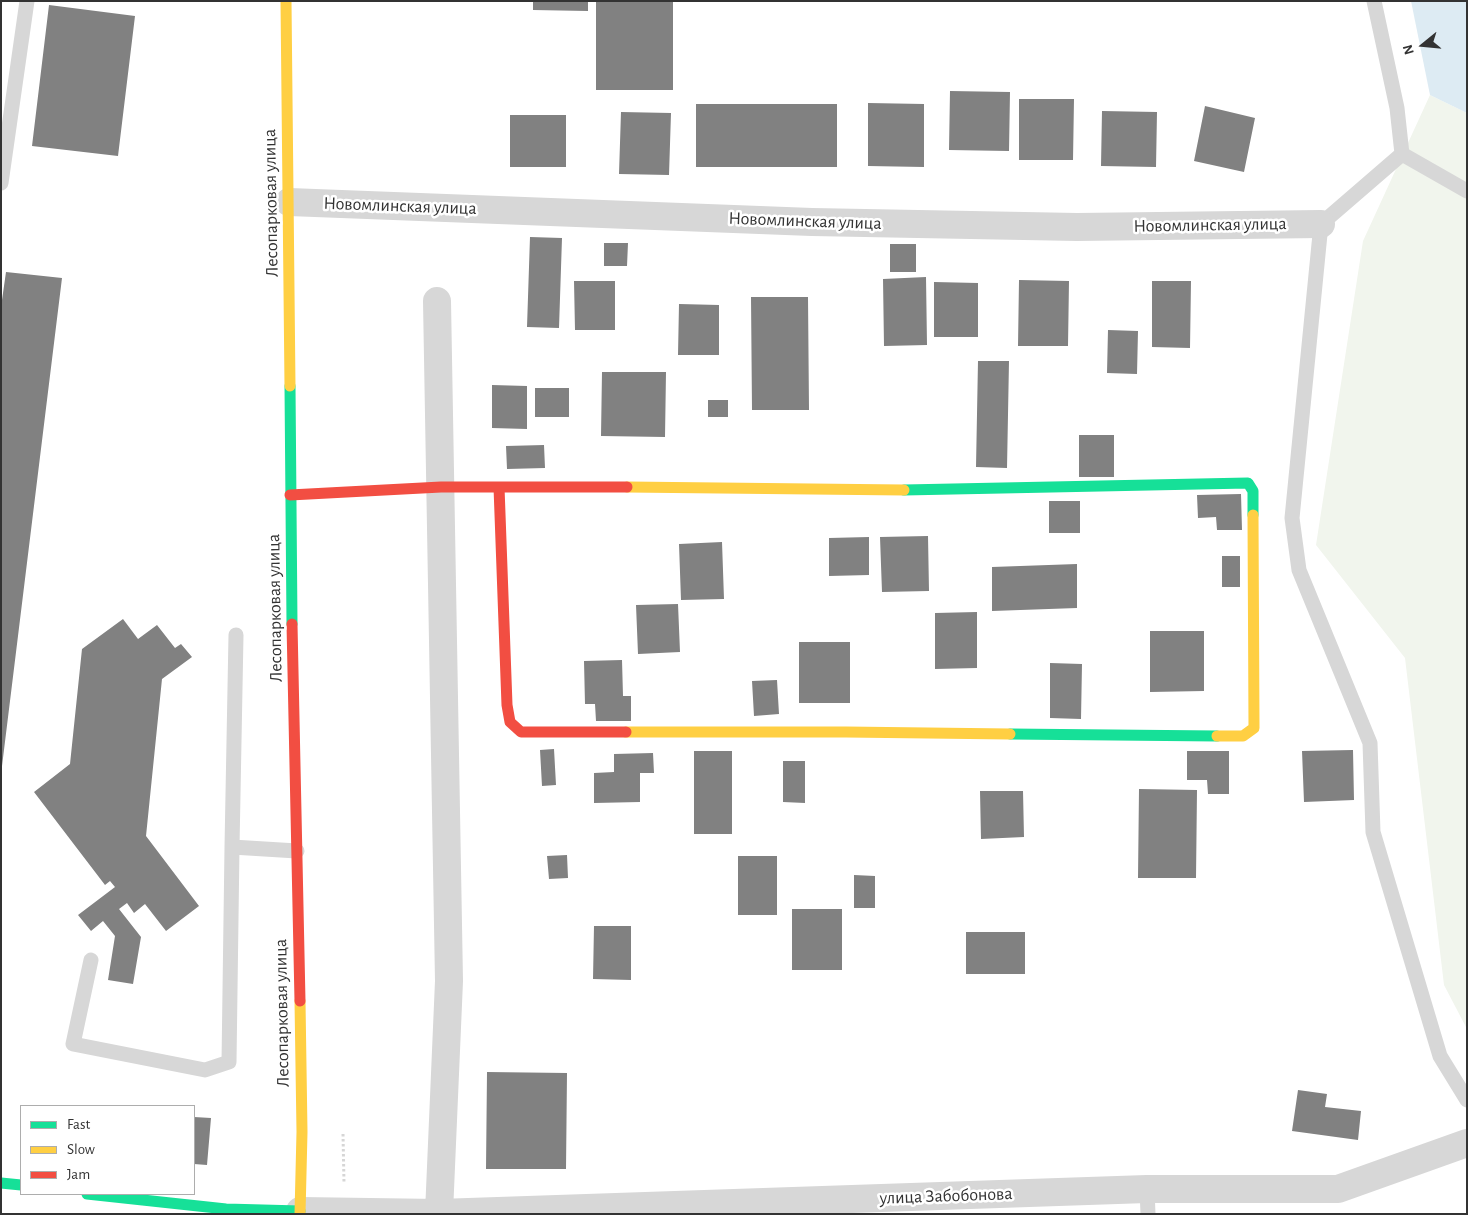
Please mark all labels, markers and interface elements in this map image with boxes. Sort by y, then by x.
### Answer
north arrow [1398,20,1448,70]
text: N [1401,43,1417,56]
street label: Лесопарковая улица [259,129,283,277]
street label: Новомлинская улица [323,193,477,219]
street label: Новомлинская улица [728,208,882,234]
street label: Новомлинская улица [1133,213,1287,237]
street label: Лесопарковая улица [263,534,287,682]
street label: Лесопарковая улица [270,939,294,1087]
legend [20,1105,195,1195]
text: Fast [67,1117,90,1132]
text: Slow [67,1142,95,1157]
text: Jam [67,1167,90,1182]
street label: улица Забобонова [879,1183,1013,1209]

